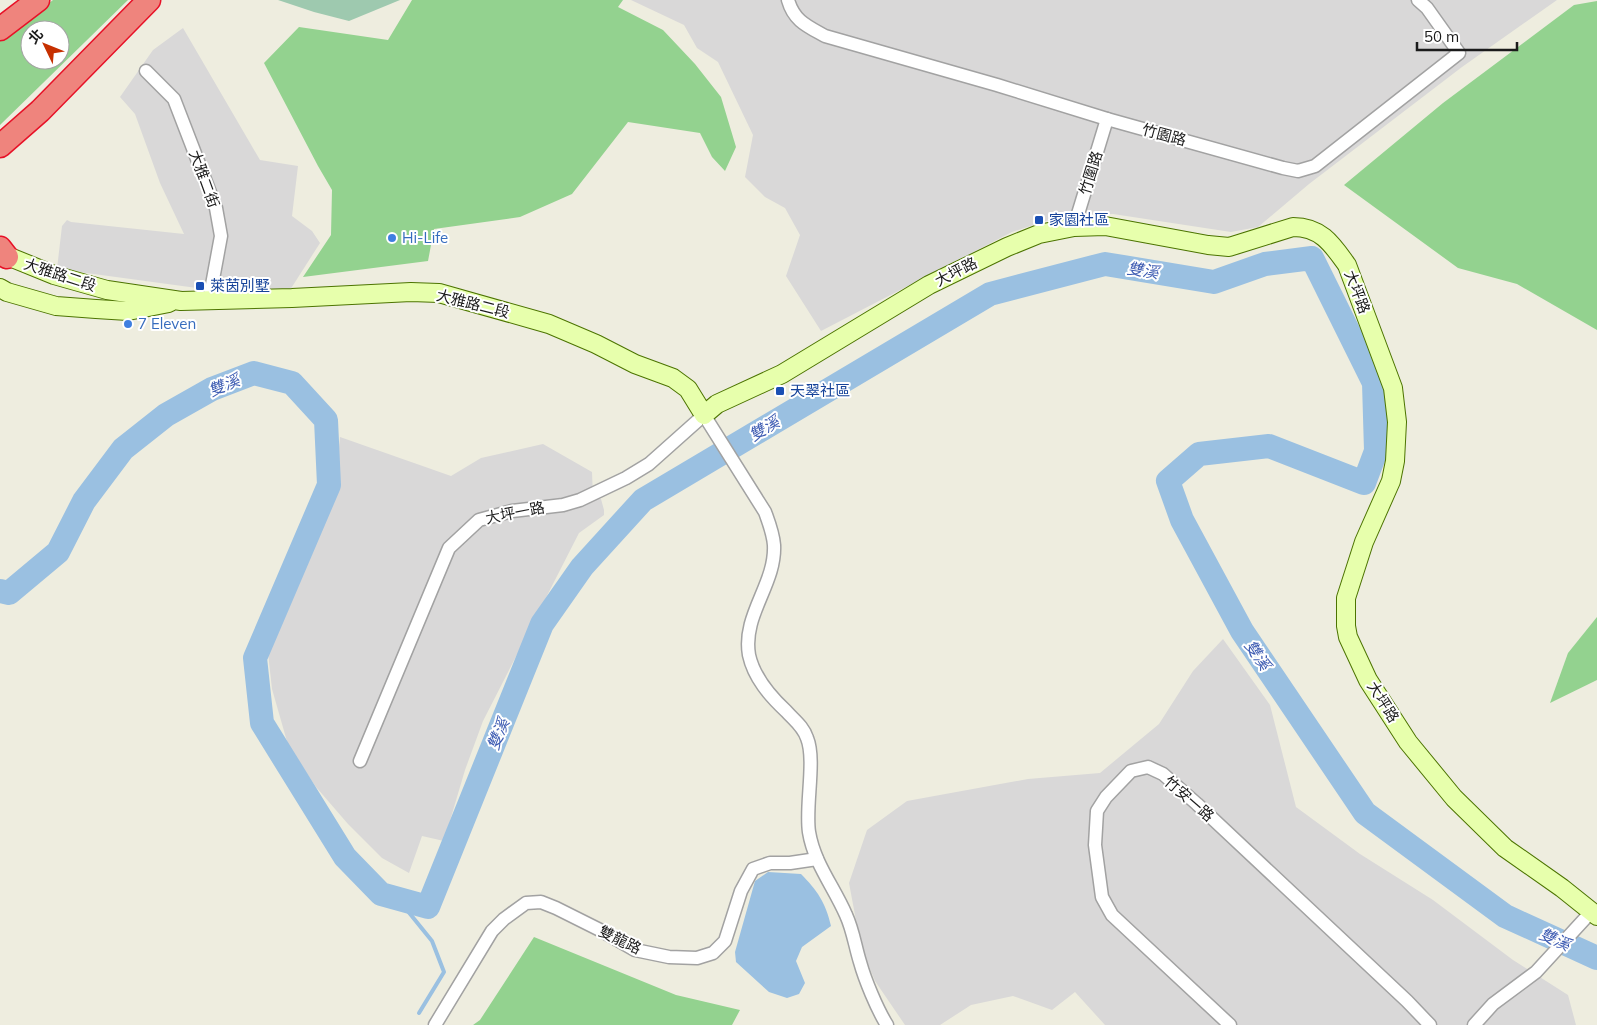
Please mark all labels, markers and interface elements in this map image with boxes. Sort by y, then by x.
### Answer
north arrow [20,20,70,70]
scale bar [1417,20,1517,52]
text: 北 [24,25,47,47]
text: 50 m [1424,27,1459,46]
street label: 竹園路 [1140,120,1188,150]
street label: 大雅二街 [185,147,224,210]
street label: 竹圍路 [1075,149,1106,197]
place label: 家園社區 [1049,210,1109,229]
marker: 家園社區 [1033,214,1045,226]
place label: Hi-Life [402,228,448,247]
marker: Hi-Life [386,232,398,244]
street label: 大坪路 [931,253,980,290]
street label: 大雅路二段 [22,254,99,295]
water label: 雙溪 [1126,258,1162,283]
street label: 大坪路 [1341,267,1374,316]
place label: 萊茵別墅 [210,276,270,295]
marker: 萊茵別墅 [194,280,206,292]
street label: 大雅路二段 [434,285,512,322]
place label: 7 Eleven [138,314,196,333]
marker: 7 Eleven [122,318,134,330]
water label: 雙溪 [205,369,244,400]
place label: 天翠社區 [790,381,850,400]
marker: 天翠社區 [774,385,786,397]
water label: 雙溪 [745,410,785,445]
street label: 大坪一路 [484,497,546,528]
water label: 雙溪 [1241,636,1276,676]
street label: 大坪路 [1363,678,1403,726]
water label: 雙溪 [483,714,514,753]
street label: 竹安一路 [1160,772,1218,825]
street label: 雙龍路 [596,921,645,958]
water label: 雙溪 [1536,923,1576,955]

